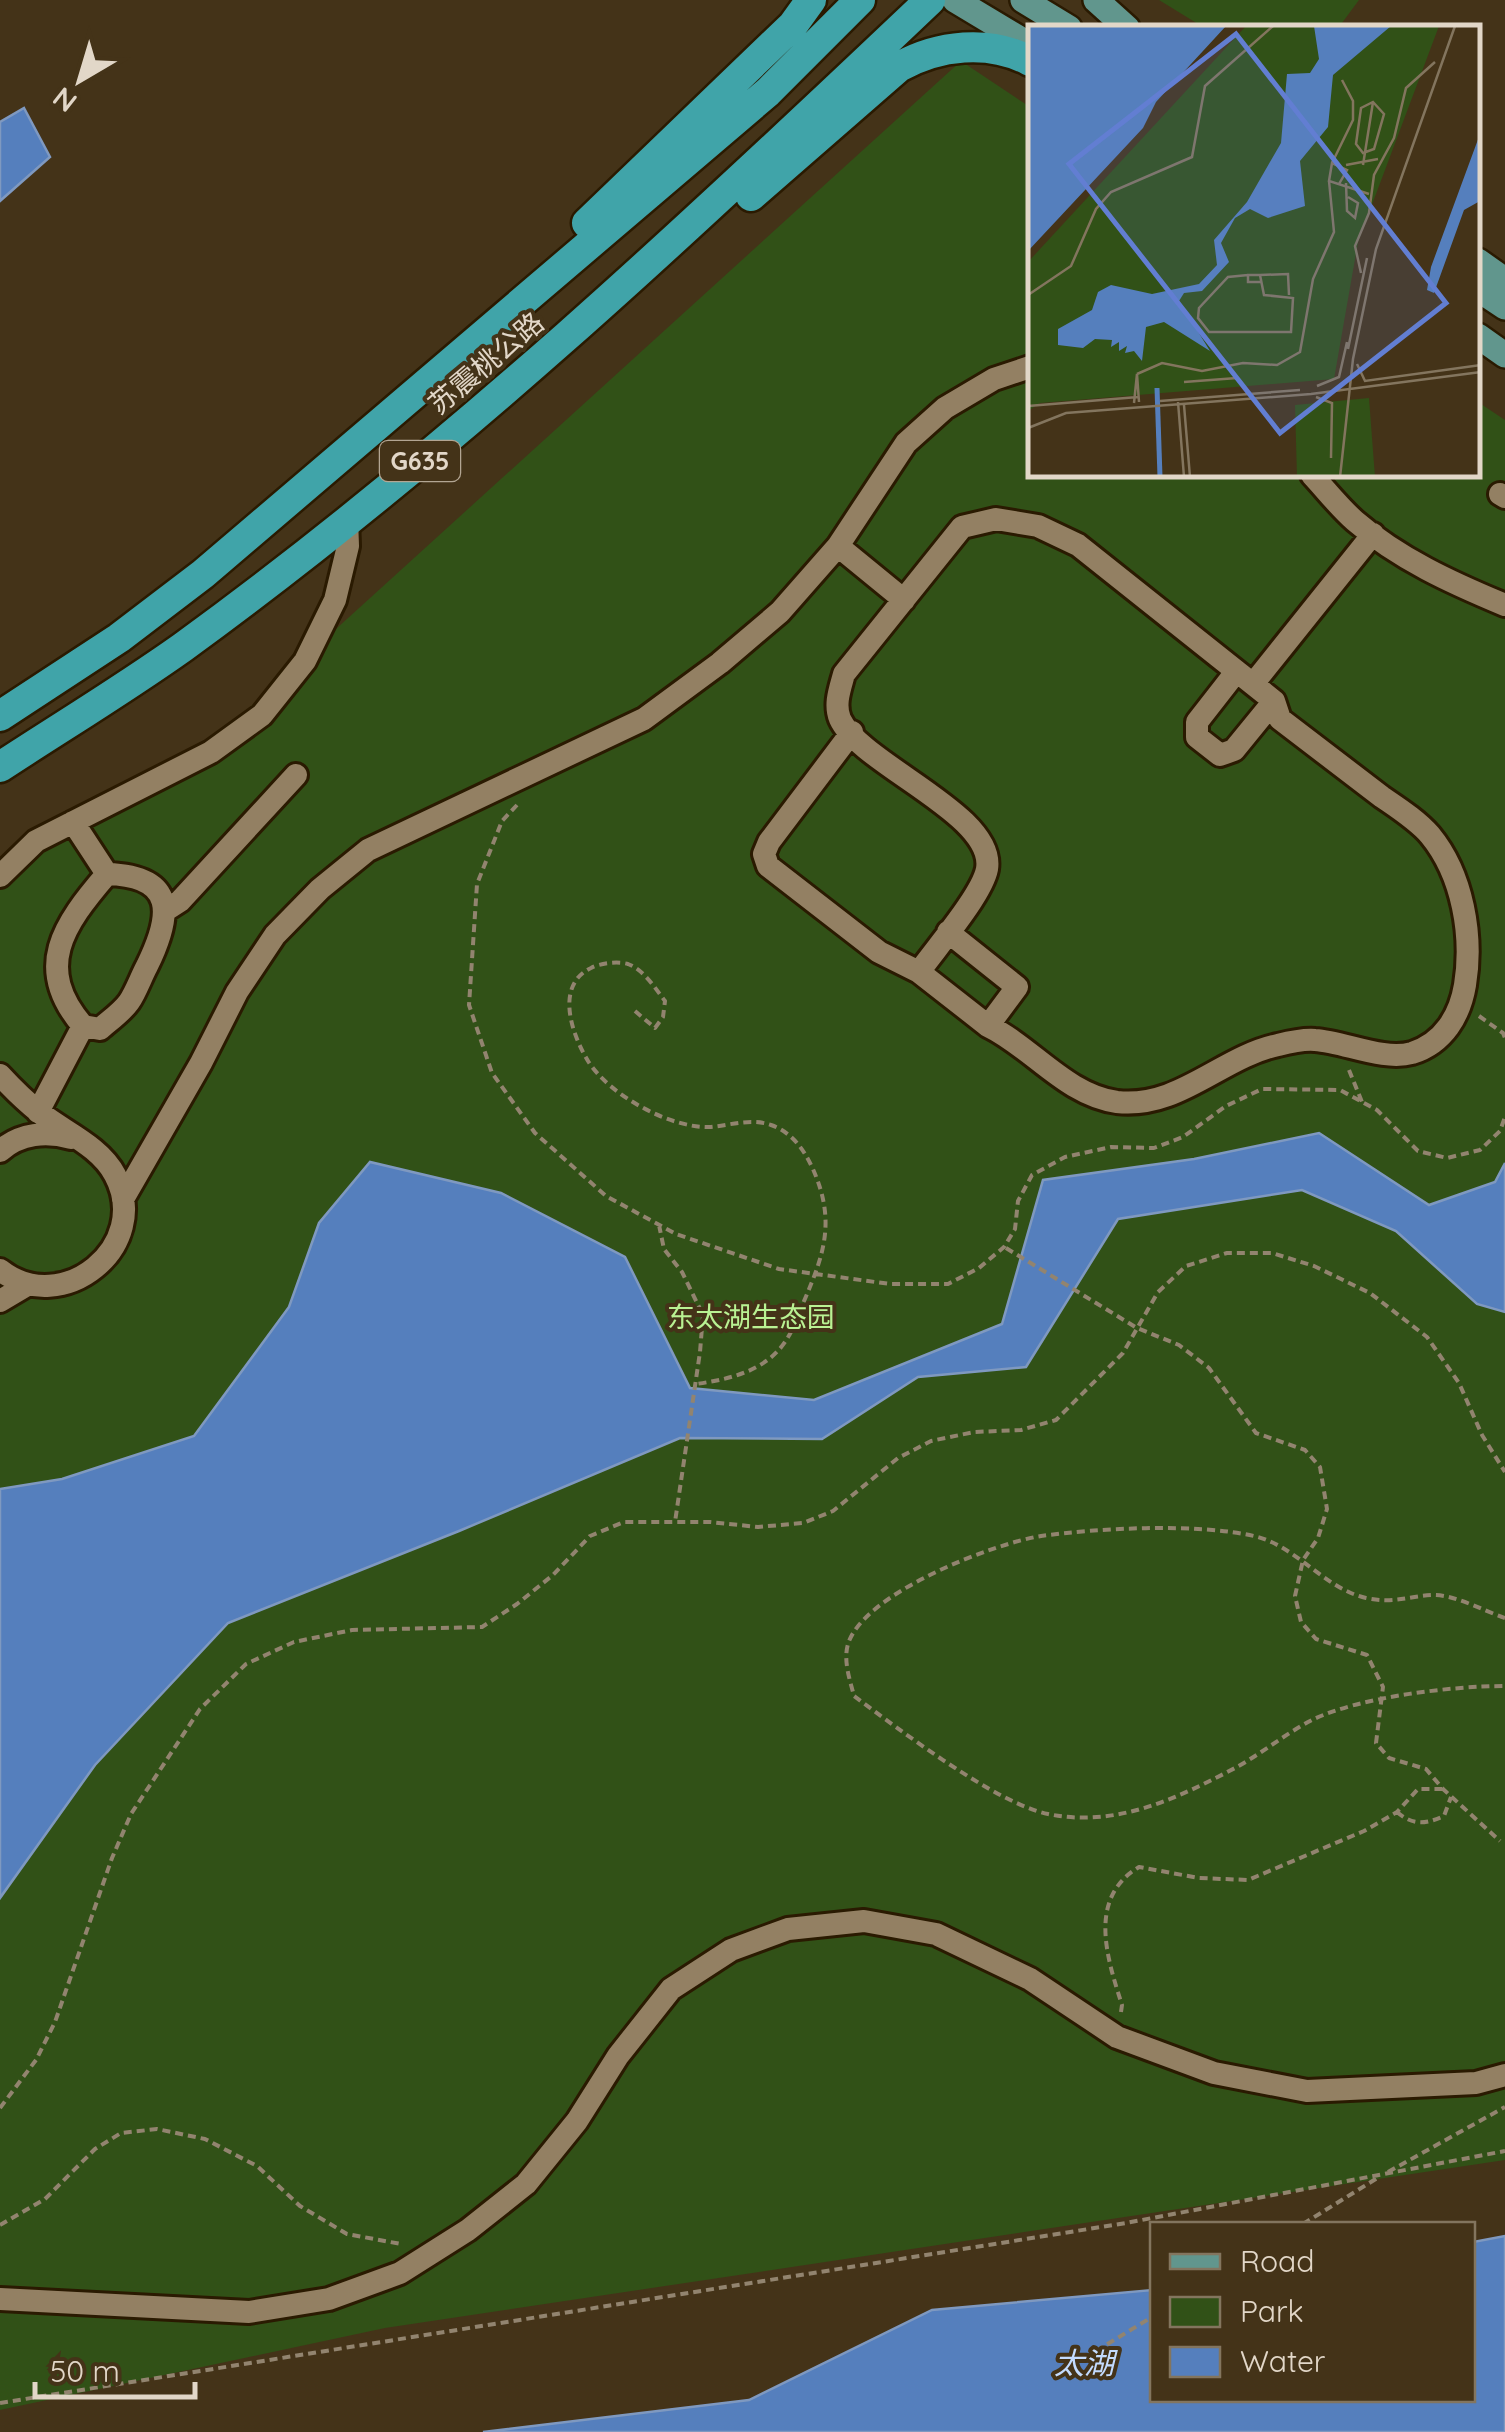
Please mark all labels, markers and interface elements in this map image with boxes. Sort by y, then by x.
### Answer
inset map [1028,25,1480,478]
north arrow [30,30,130,130]
text: N [45,80,83,120]
street label: 苏震桃公路 [421,304,551,421]
road number: G635 [380,441,460,481]
park label: 东太湖生态园 [667,1299,835,1334]
legend [1150,2222,1475,2402]
text: Road [1240,2242,1314,2280]
text: Park [1240,2292,1304,2330]
scale bar [35,2337,195,2399]
text: Water [1240,2342,1326,2380]
water label: 太湖 [1054,2344,1118,2382]
text: 50 m [50,2352,120,2390]

